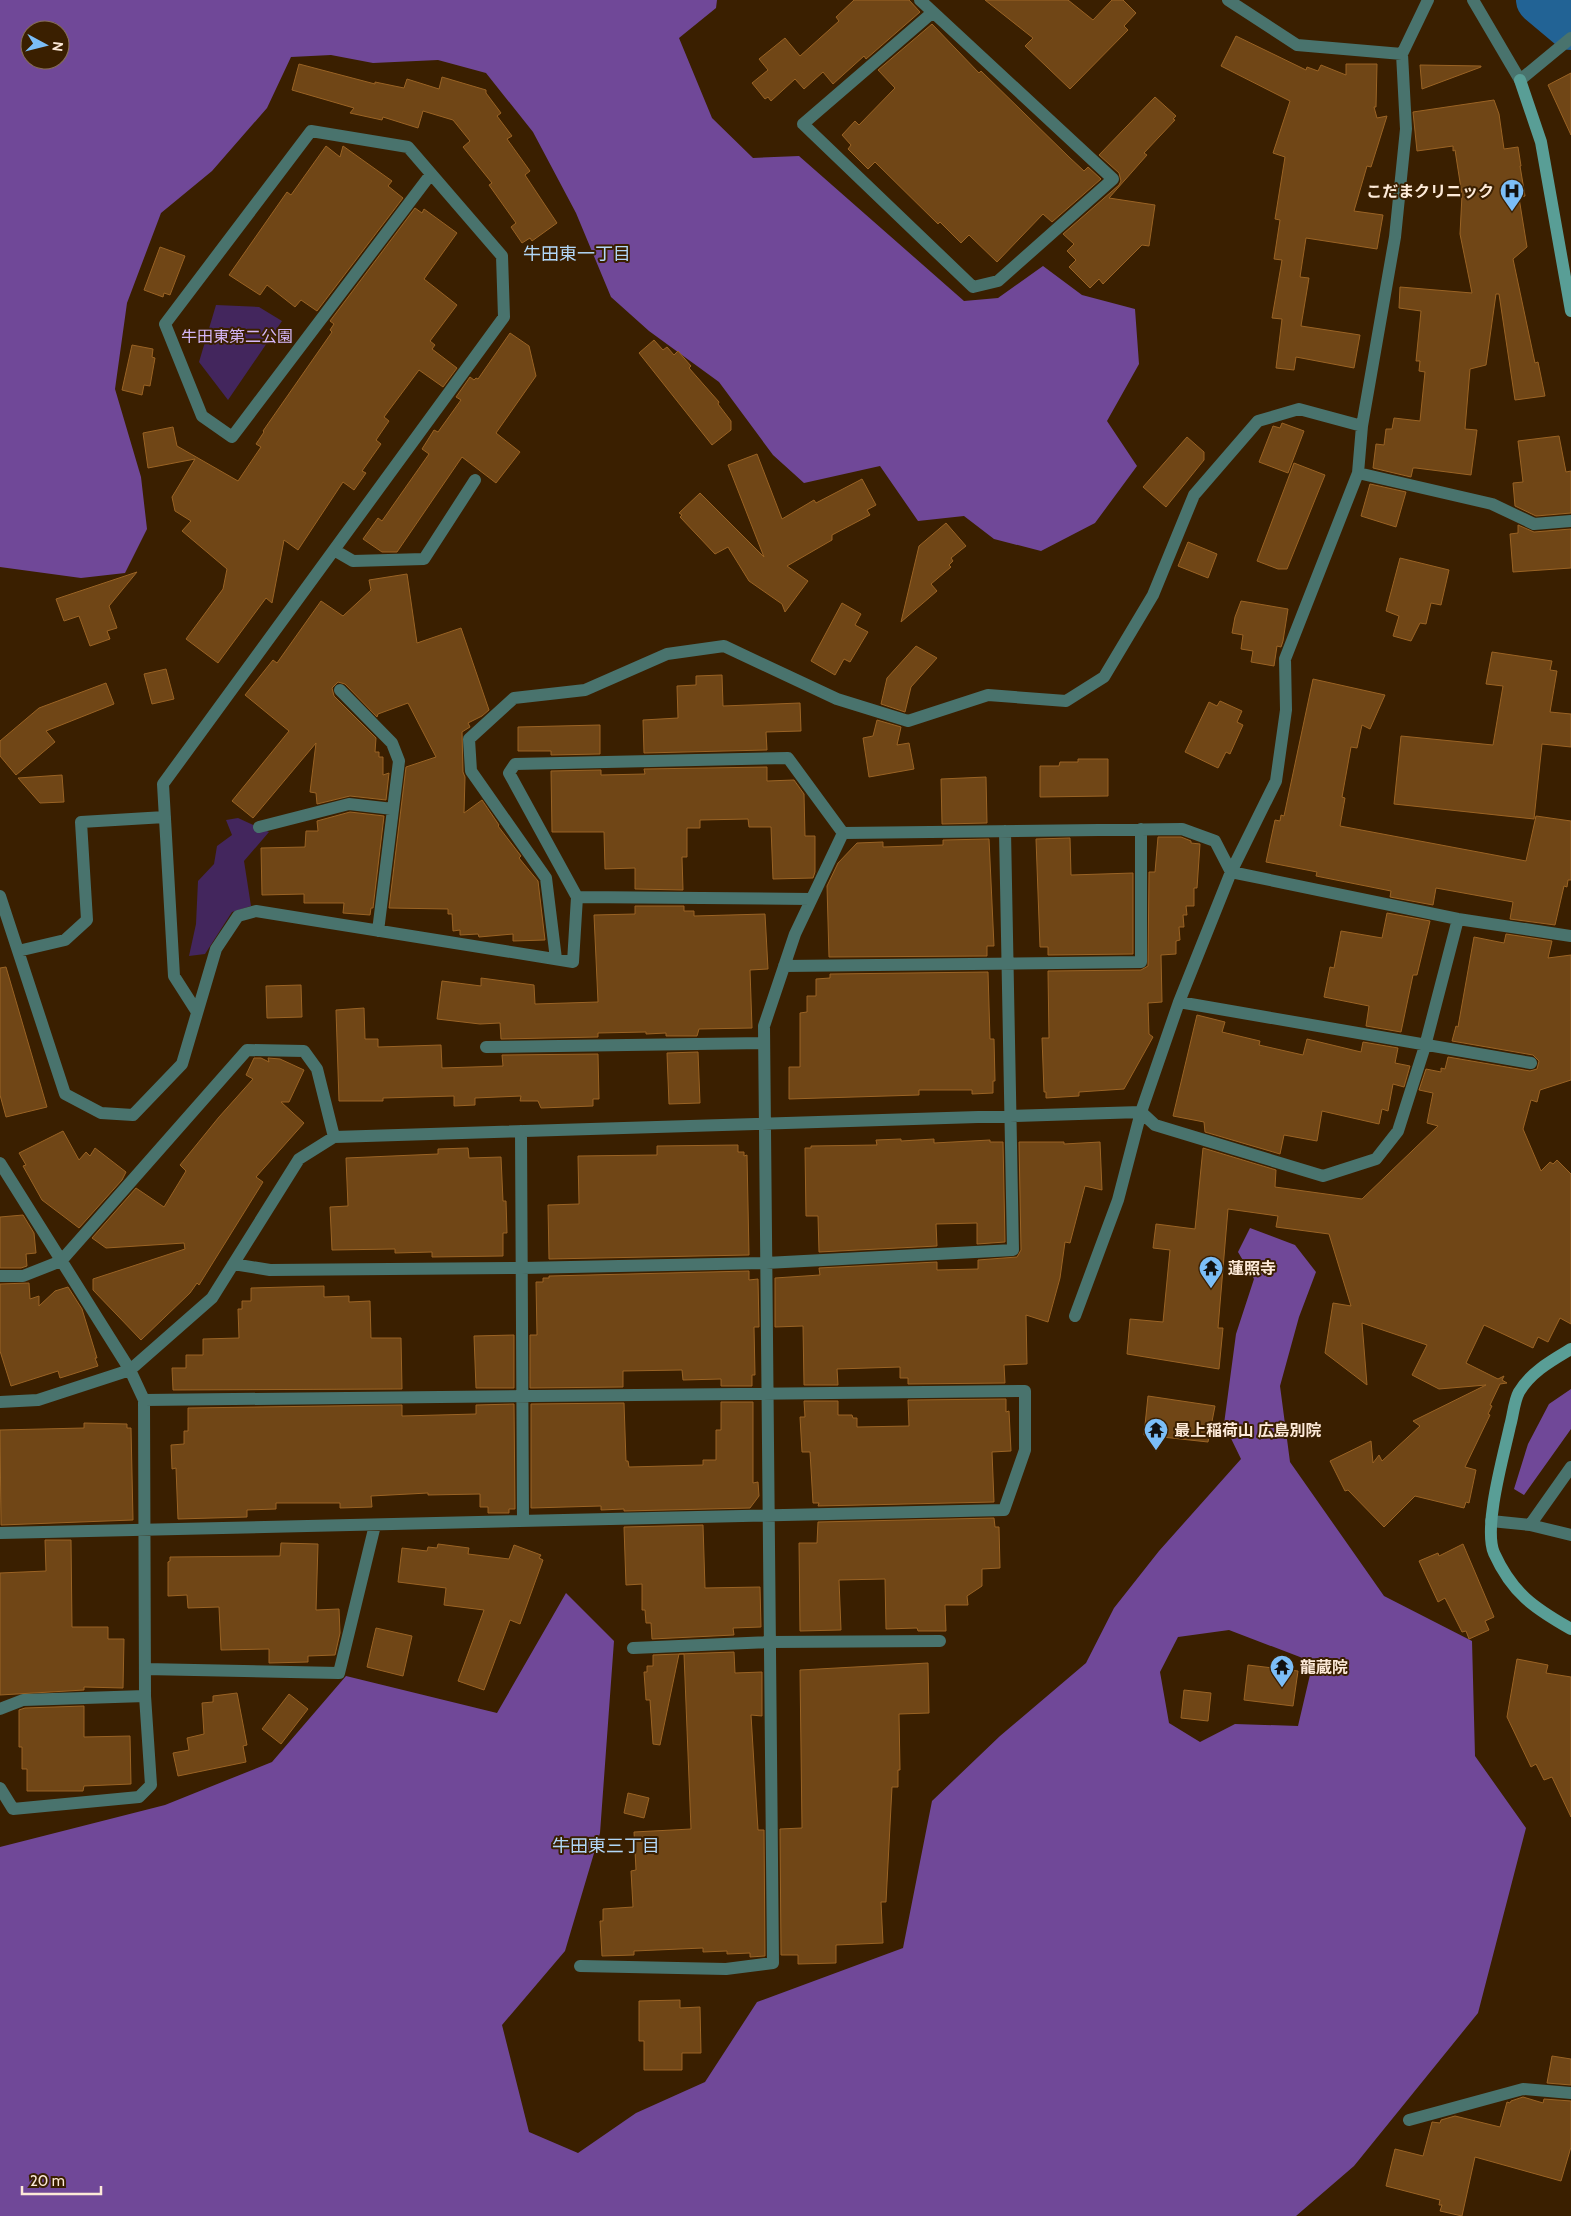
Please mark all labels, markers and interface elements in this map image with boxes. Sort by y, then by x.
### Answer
north arrow [20,20,70,70]
text: N [48,41,67,53]
hospital icon: こだまクリニック [1499,178,1525,212]
place label: こだまクリニック [1366,182,1494,201]
district label: 牛田東一丁目 [523,243,631,265]
park label: 牛田東第二公園 [181,327,293,346]
temple icon: 蓮照寺 [1198,1255,1224,1289]
place label: 蓮照寺 [1228,1259,1276,1278]
temple icon: 最上稲荷山 広島別院 [1143,1417,1169,1451]
place label: 最上稲荷山 広島別院 [1174,1421,1322,1440]
temple icon: 龍蔵院 [1269,1654,1295,1688]
place label: 龍蔵院 [1300,1658,1348,1677]
district label: 牛田東三丁目 [552,1835,660,1857]
scale bar [22,2164,101,2196]
text: 20 m [30,2172,65,2190]

